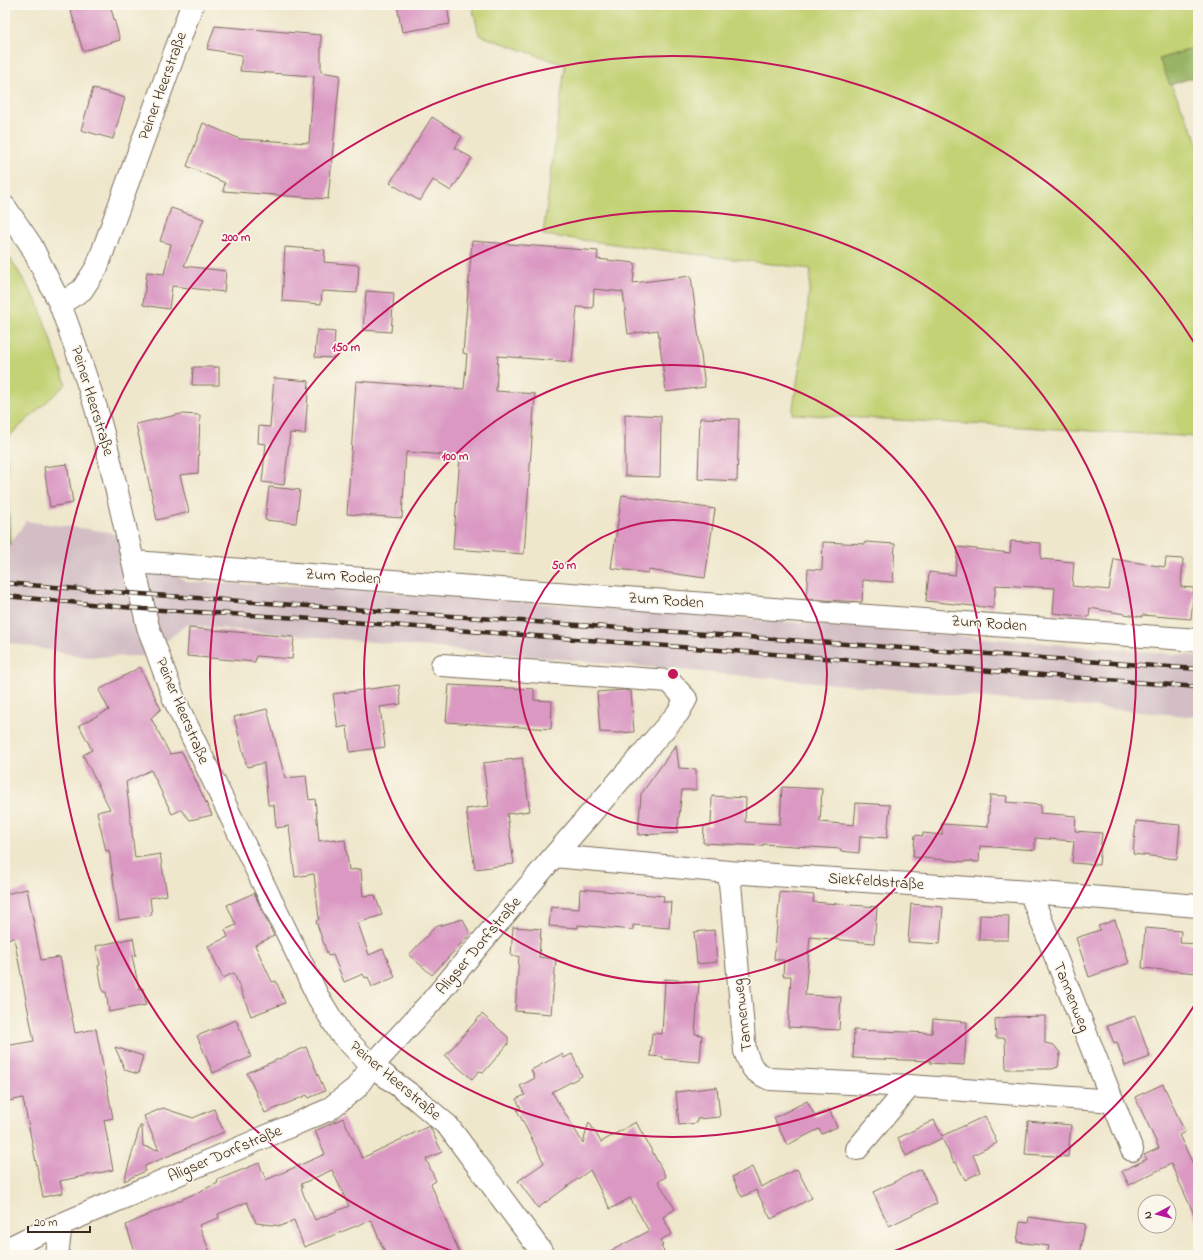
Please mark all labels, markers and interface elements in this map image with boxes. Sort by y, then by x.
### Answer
street label: Peiner Heerstraße [132,28,194,143]
text: 200 m [221,229,251,247]
text: 150 m [332,339,361,357]
street label: Peiner Heerstraße [64,343,120,460]
text: 100 m [442,448,469,466]
text: 50 m [552,557,577,575]
street label: Zum Roden [304,562,382,592]
street label: Zum Roden [627,586,705,616]
street label: Zum Roden [950,609,1028,639]
street label: Peiner Heerstraße [149,654,216,769]
centre of rings [666,667,680,681]
street label: Siekfeldstraße [827,867,926,897]
street label: Aligser Dorfstraße [431,891,528,1000]
street label: Tannenweg [1046,958,1096,1036]
street label: Tannenweg [727,977,759,1053]
street label: Peiner Heerstraße [344,1035,447,1127]
street label: Aligser Dorfstraße [164,1119,287,1189]
north arrow [1137,1194,1177,1234]
scale bar [28,1208,90,1234]
text: N [1140,1210,1156,1220]
text: 20 m [34,1214,57,1232]

